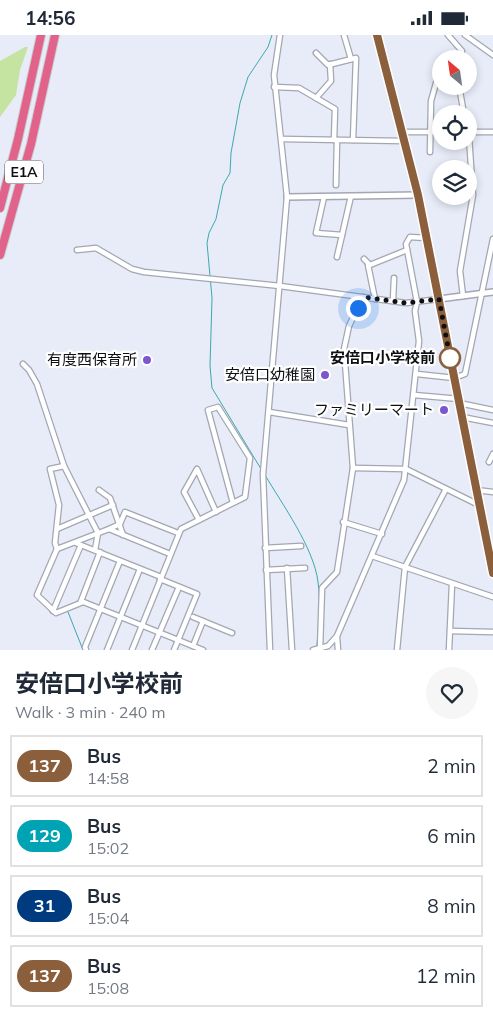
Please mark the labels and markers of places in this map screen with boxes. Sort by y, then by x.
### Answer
marker: 安倍口小学校前 [439,347,461,369]
place label: 安倍口小学校前 [330,348,435,367]
place label: 有度西保育所 [47,350,137,369]
marker: 有度西保育所 [141,354,153,366]
place label: 安倍口幼稚園 [225,365,315,384]
marker: 安倍口幼稚園 [319,369,331,381]
place label: ファミリーマート [314,400,434,419]
marker: ファミリーマート [438,404,450,416]

